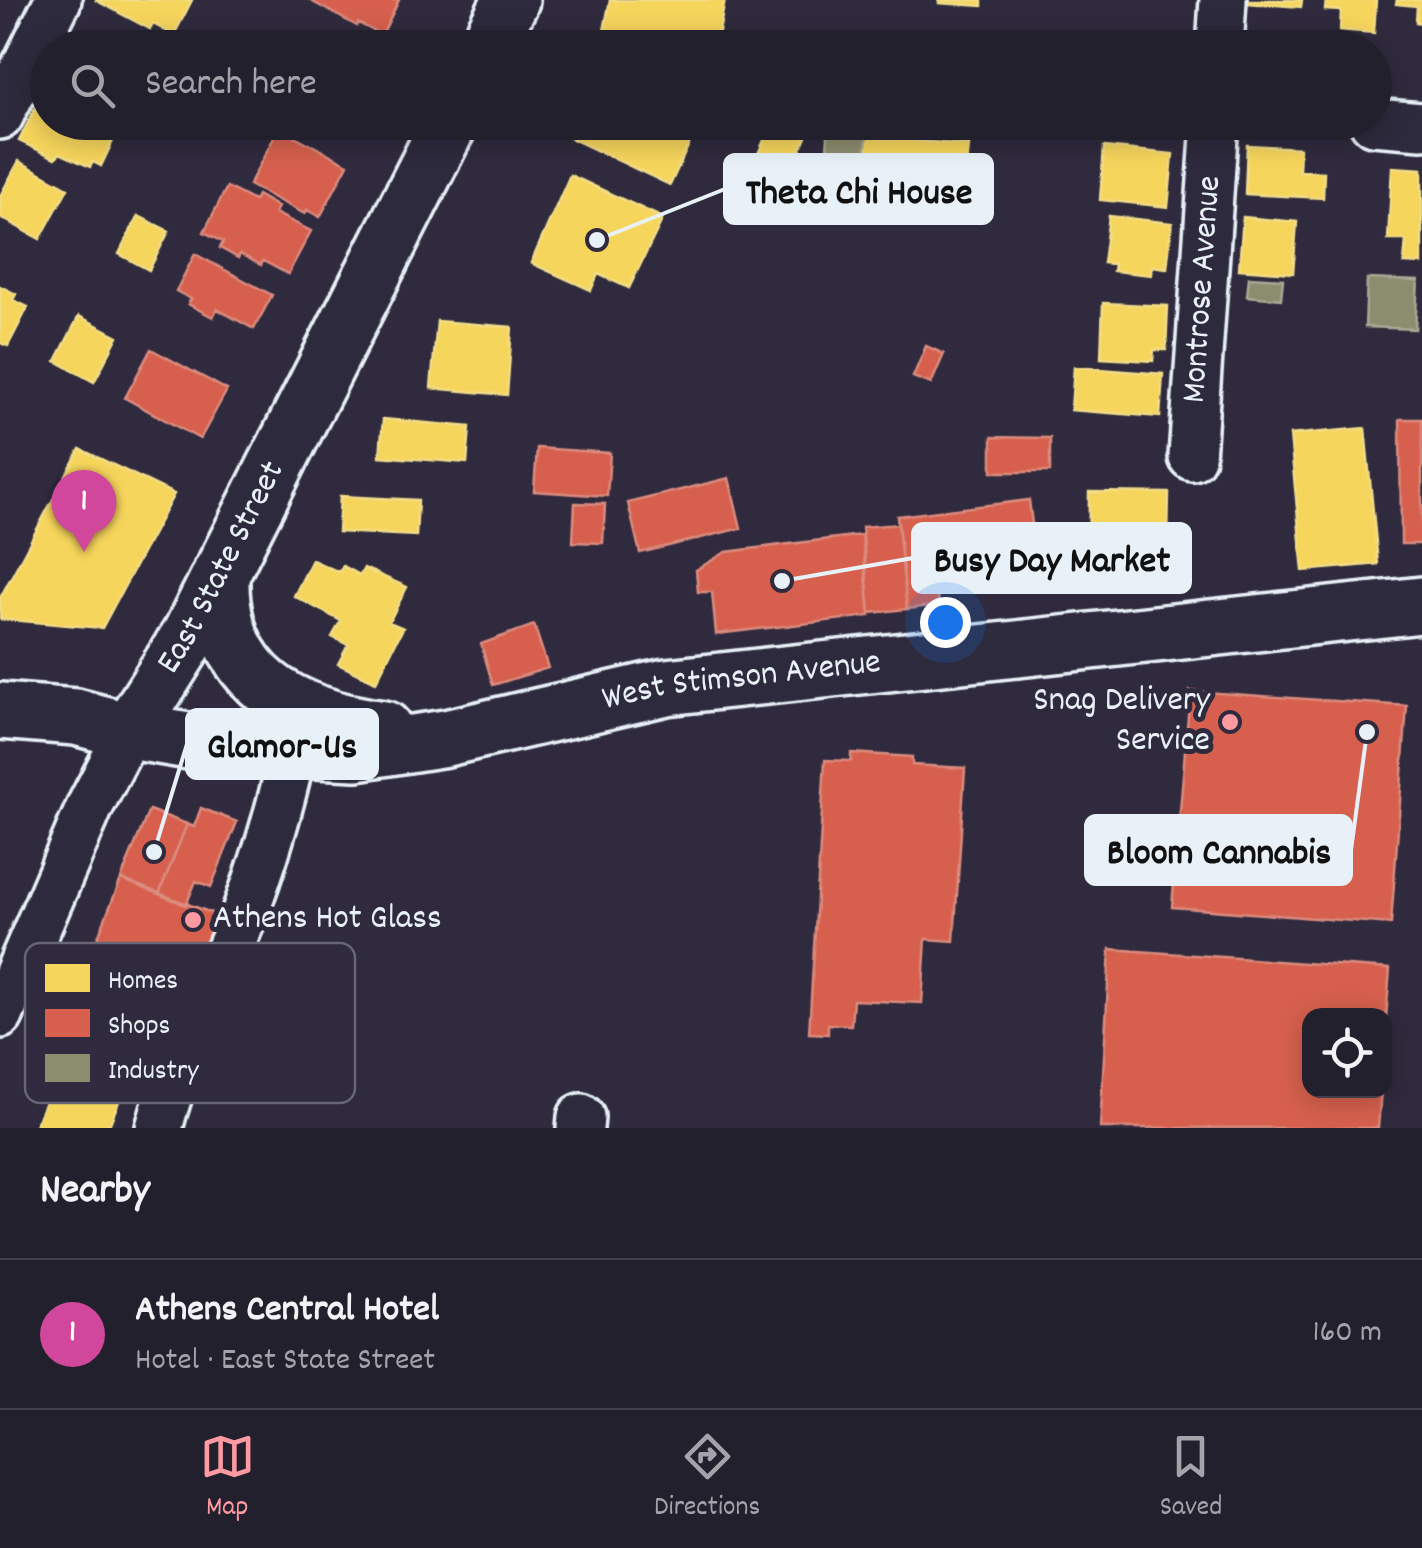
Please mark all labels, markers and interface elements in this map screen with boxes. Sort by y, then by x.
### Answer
search box [30,30,1392,140]
icon: search [65,58,120,113]
text: Search here [145,58,317,113]
callout: Theta Chi House [725,155,992,223]
text: Theta Chi House [745,168,973,223]
street label: Montrose Avenue [1171,174,1236,405]
street label: East State Street [146,453,299,684]
pin: 1 [52,470,116,552]
callout: Busy Day Market [913,524,1190,592]
text: Busy Day Market [934,536,1170,591]
your location [920,597,971,648]
street label: West Stimson Avenue [598,639,883,726]
place label: Snag Delivery Service [1033,677,1211,767]
callout: Glamor-Us [187,710,377,778]
marker: Snag Delivery Service [1219,711,1241,733]
text: Glamor-Us [207,722,357,777]
callout: Bloom Cannabis [1086,816,1351,884]
text: Bloom Cannabis [1107,828,1331,883]
place label: Athens Hot Glass [213,895,442,945]
marker: Athens Hot Glass [182,909,204,931]
legend [25,943,355,1103]
text: Homes [108,963,178,1003]
text: Shops [108,1008,170,1048]
map controls [1302,1008,1392,1098]
button: locate [1302,1008,1392,1098]
text: Industry [108,1053,199,1093]
text: Nearby [40,1163,150,1223]
text: Athens Central Hotel [135,1284,439,1339]
text: 1 [69,1311,76,1357]
text: 160 m [1313,1311,1382,1357]
text: Hotel · East State Street [135,1339,435,1385]
tab: Map [200,1429,255,1529]
tab: Directions [654,1429,760,1529]
tab: Saved [1160,1429,1222,1529]

